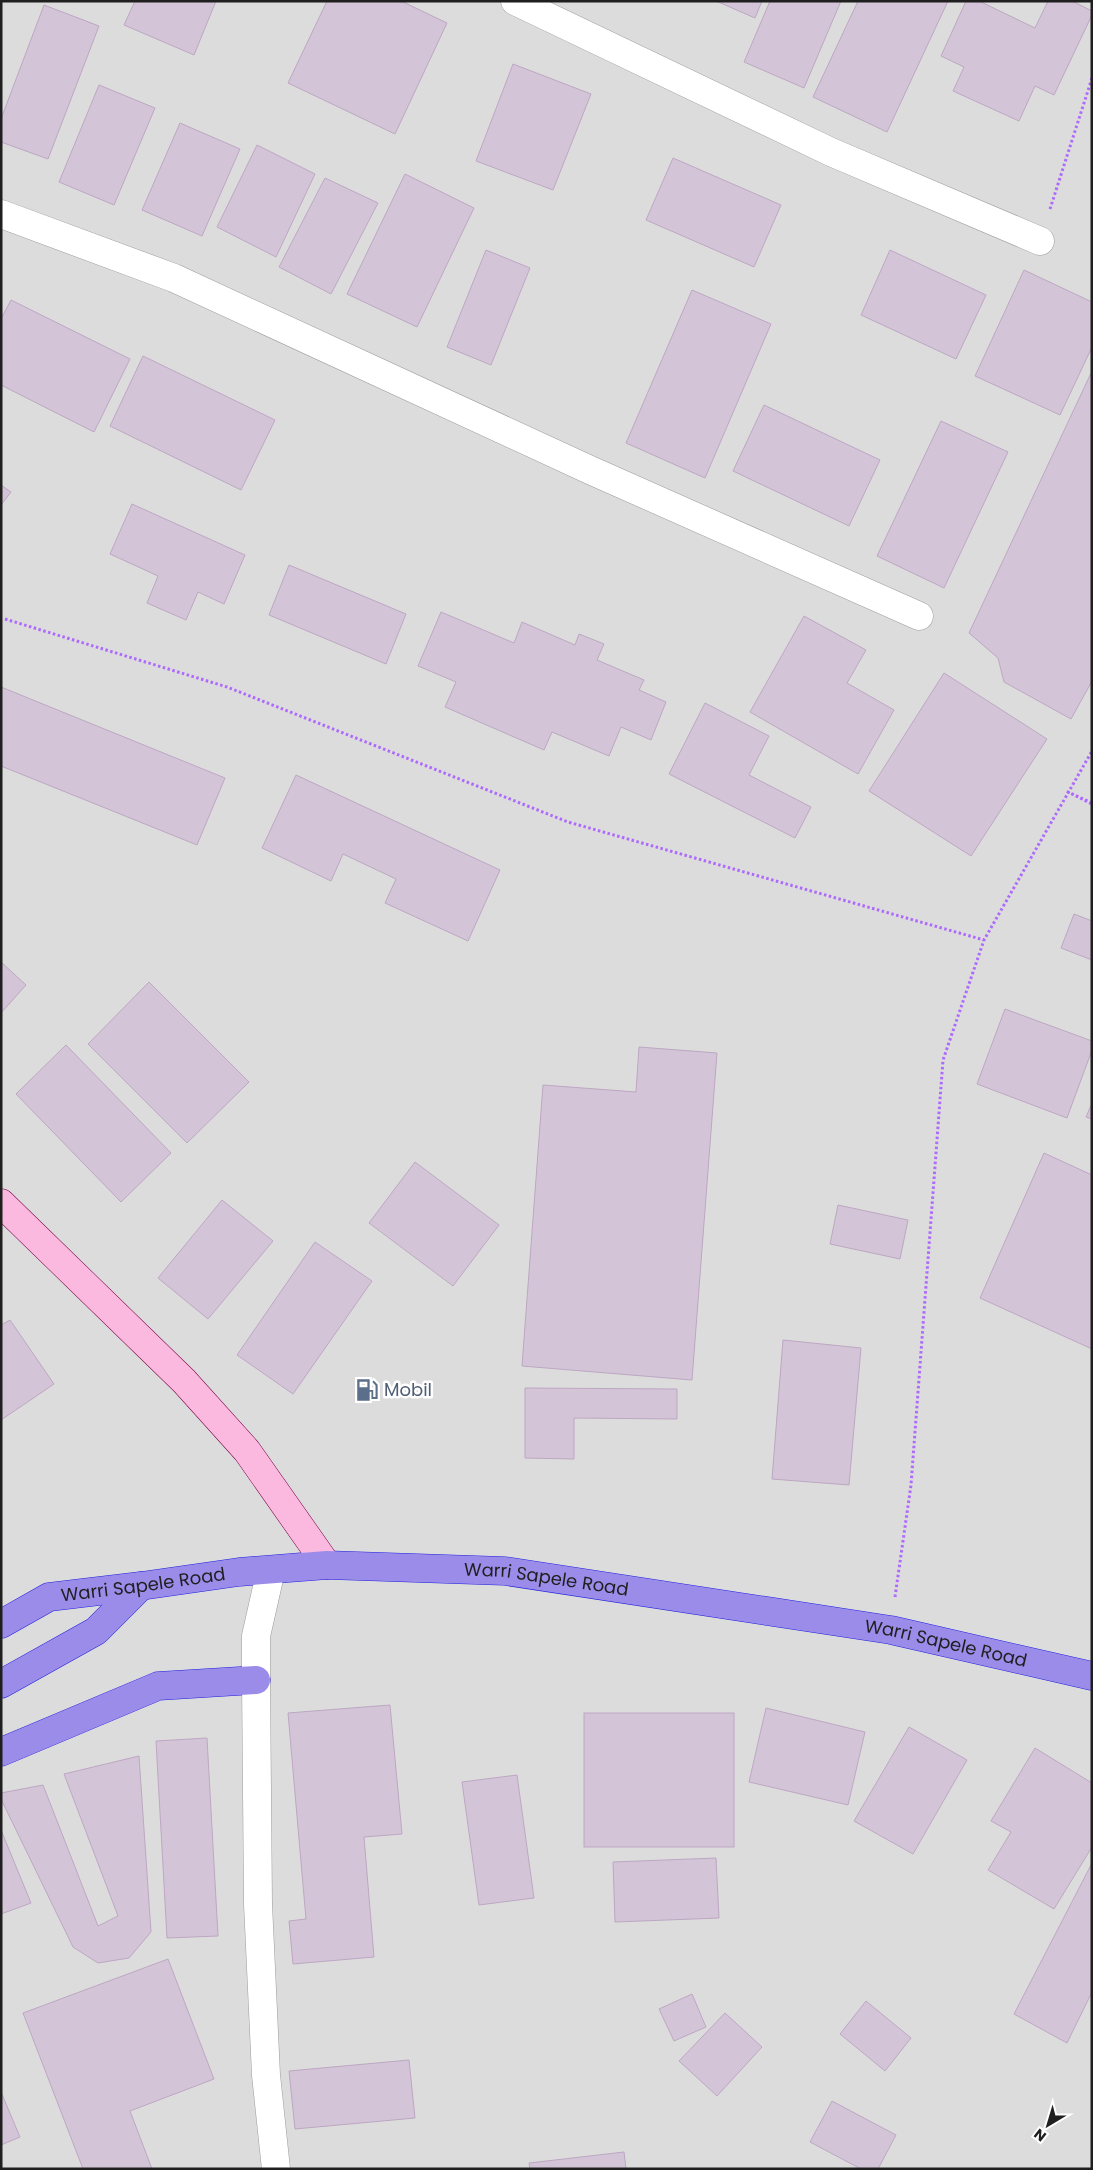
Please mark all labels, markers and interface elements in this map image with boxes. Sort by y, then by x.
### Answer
fuel station icon: Mobil [354,1377,380,1403]
place label: Mobil [384,1377,432,1402]
street label: Warri Sapele Road [464,1557,630,1602]
street label: Warri Sapele Road [59,1561,227,1607]
street label: Warri Sapele Road [863,1613,1030,1673]
north arrow [1023,2100,1073,2150]
text: N [1030,2124,1050,2146]

